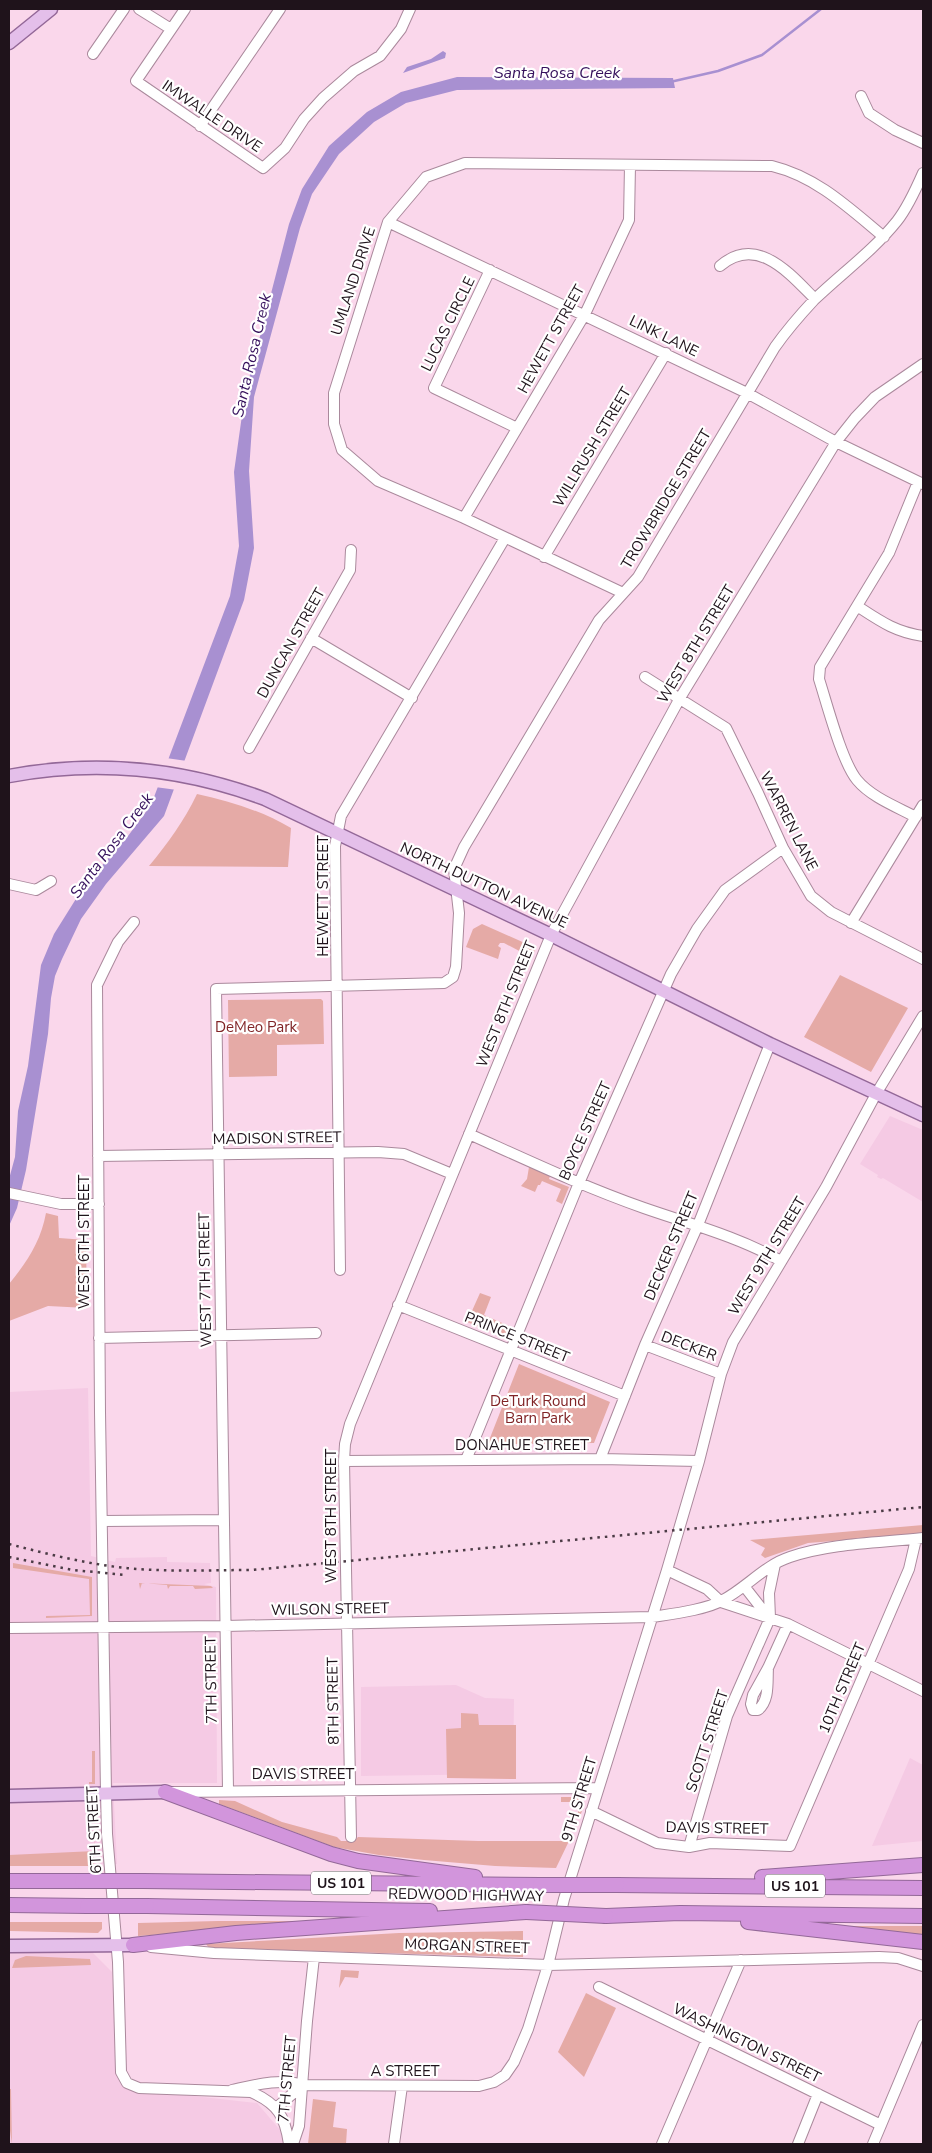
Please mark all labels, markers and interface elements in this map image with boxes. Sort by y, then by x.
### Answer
water label: Santa Rosa Creek [494,62,621,84]
street label: IMWALLE DRIVE [158,75,266,157]
street label: UMLAND DRIVE [326,224,380,338]
street label: LUCAS CIRCLE [416,273,480,375]
street label: HEWETT STREET [513,281,589,397]
water label: Santa Rosa Creek [227,290,277,419]
street label: LINK LANE [626,311,702,361]
street label: WILLRUSH STREET [548,383,636,511]
street label: TROWBRIDGE STREET [616,425,716,573]
street label: WEST 8TH STREET [653,581,739,707]
street label: DUNCAN STREET [252,584,330,702]
street label: WARREN LANE [755,768,823,874]
water label: Santa Rosa Creek [65,788,159,903]
street label: HEWETT STREET [313,835,333,957]
street label: NORTH DUTTON AVENUE [397,837,571,933]
street label: WEST 8TH STREET [472,938,540,1070]
park label: DeMeo Park [215,1017,298,1037]
street label: BOYCE STREET [554,1078,616,1184]
street label: MADISON STREET [212,1127,342,1149]
street label: WEST 6TH STREET [74,1175,94,1309]
street label: DECKER STREET [639,1189,703,1303]
street label: WEST 9TH STREET [724,1193,810,1319]
street label: WEST 7TH STREET [194,1212,216,1348]
street label: PRINCE STREET [462,1307,572,1367]
street label: DECKER [658,1326,720,1366]
park label: DeTurk Round Barn Park [490,1391,586,1428]
street label: DONAHUE STREET [455,1435,589,1455]
street label: WEST 8TH STREET [321,1449,341,1583]
street label: WILSON STREET [271,1598,389,1620]
street label: 7TH STREET [200,1636,222,1724]
street label: 10TH STREET [814,1640,870,1736]
street label: 8TH STREET [322,1657,344,1745]
street label: SCOTT STREET [681,1687,733,1795]
street label: 9TH STREET [557,1754,601,1844]
street label: DAVIS STREET [252,1764,354,1784]
street label: 6TH STREET [82,1786,106,1874]
street label: DAVIS STREET [665,1817,769,1839]
road number: US 101 [311,1872,371,1895]
road number: US 101 [765,1874,825,1898]
street label: REDWOOD HIGHWAY [388,1884,545,1906]
street label: MORGAN STREET [404,1934,530,1958]
street label: WASHINGTON STREET [670,1998,824,2088]
street label: 7TH STREET [273,2034,301,2124]
street label: A STREET [370,2061,440,2081]

